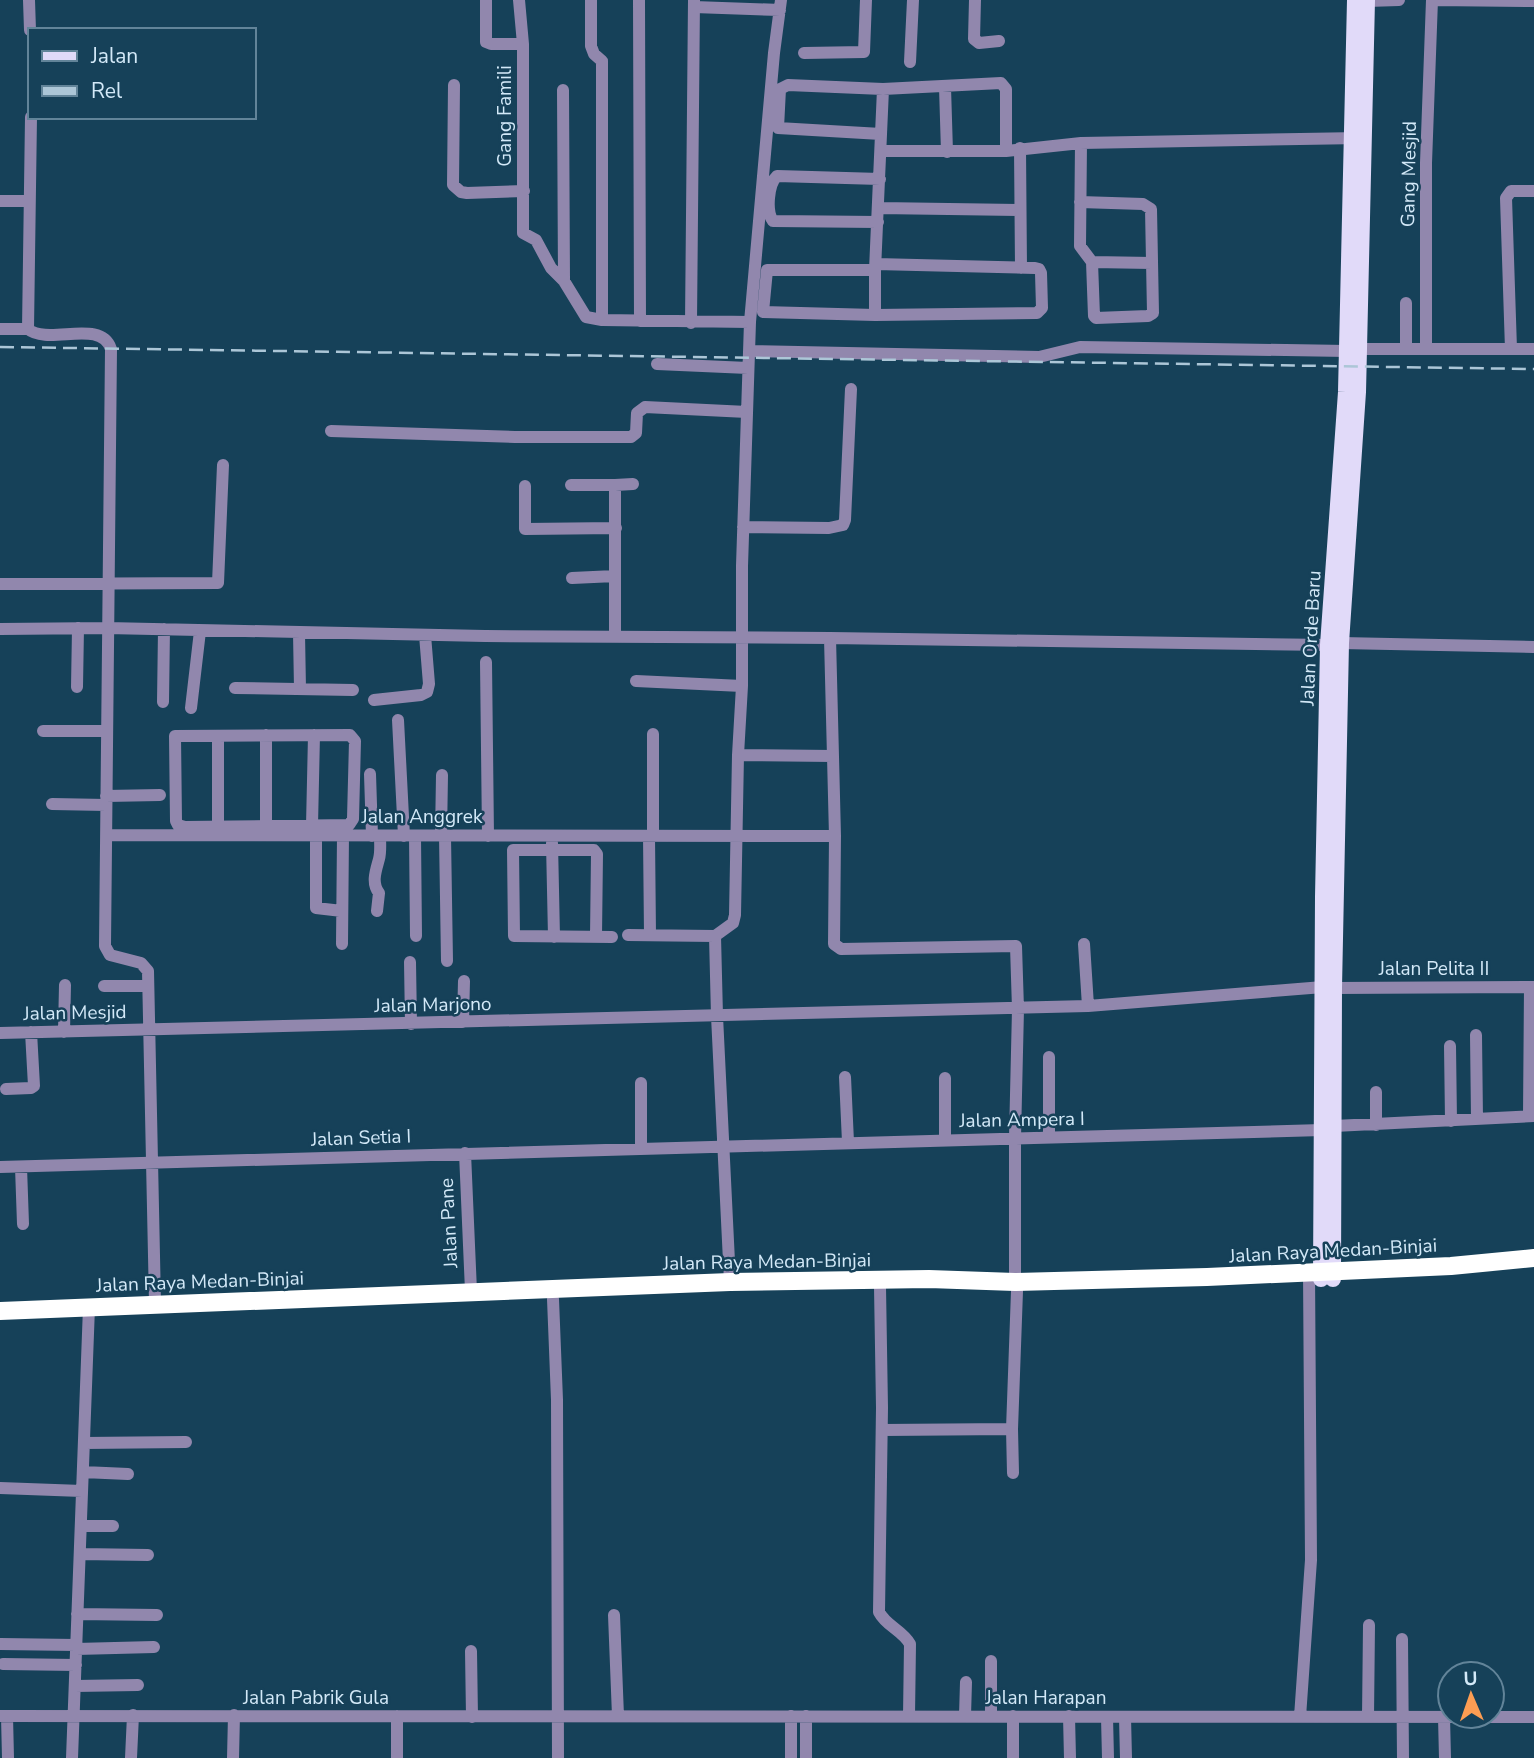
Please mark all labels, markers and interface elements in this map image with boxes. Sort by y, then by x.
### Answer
legend [28,28,256,119]
text: Jalan [90,42,138,70]
street label: Gang Famili [492,65,518,167]
text: Rel [91,77,123,105]
street label: Gang Mesjid [1395,121,1423,227]
street label: Jalan Orde Baru [1294,570,1328,707]
street label: Jalan Anggrek [361,804,483,830]
street label: Jalan Pelita II [1378,956,1489,982]
street label: Jalan Marjono [373,991,492,1019]
street label: Jalan Mesjid [22,999,127,1027]
street label: Jalan Ampera I [958,1106,1085,1134]
street label: Jalan Setia I [309,1123,412,1153]
street label: Jalan Pane [434,1177,464,1270]
street label: Jalan Raya Medan-Binjai [1227,1233,1438,1269]
street label: Jalan Raya Medan-Binjai [662,1247,871,1277]
street label: Jalan Raya Medan-Binjai [95,1265,304,1299]
north arrow [1436,1660,1506,1730]
text: U [1463,1666,1478,1692]
street label: Jalan Pabrik Gula [242,1685,389,1711]
street label: Jalan Harapan [985,1685,1106,1711]

